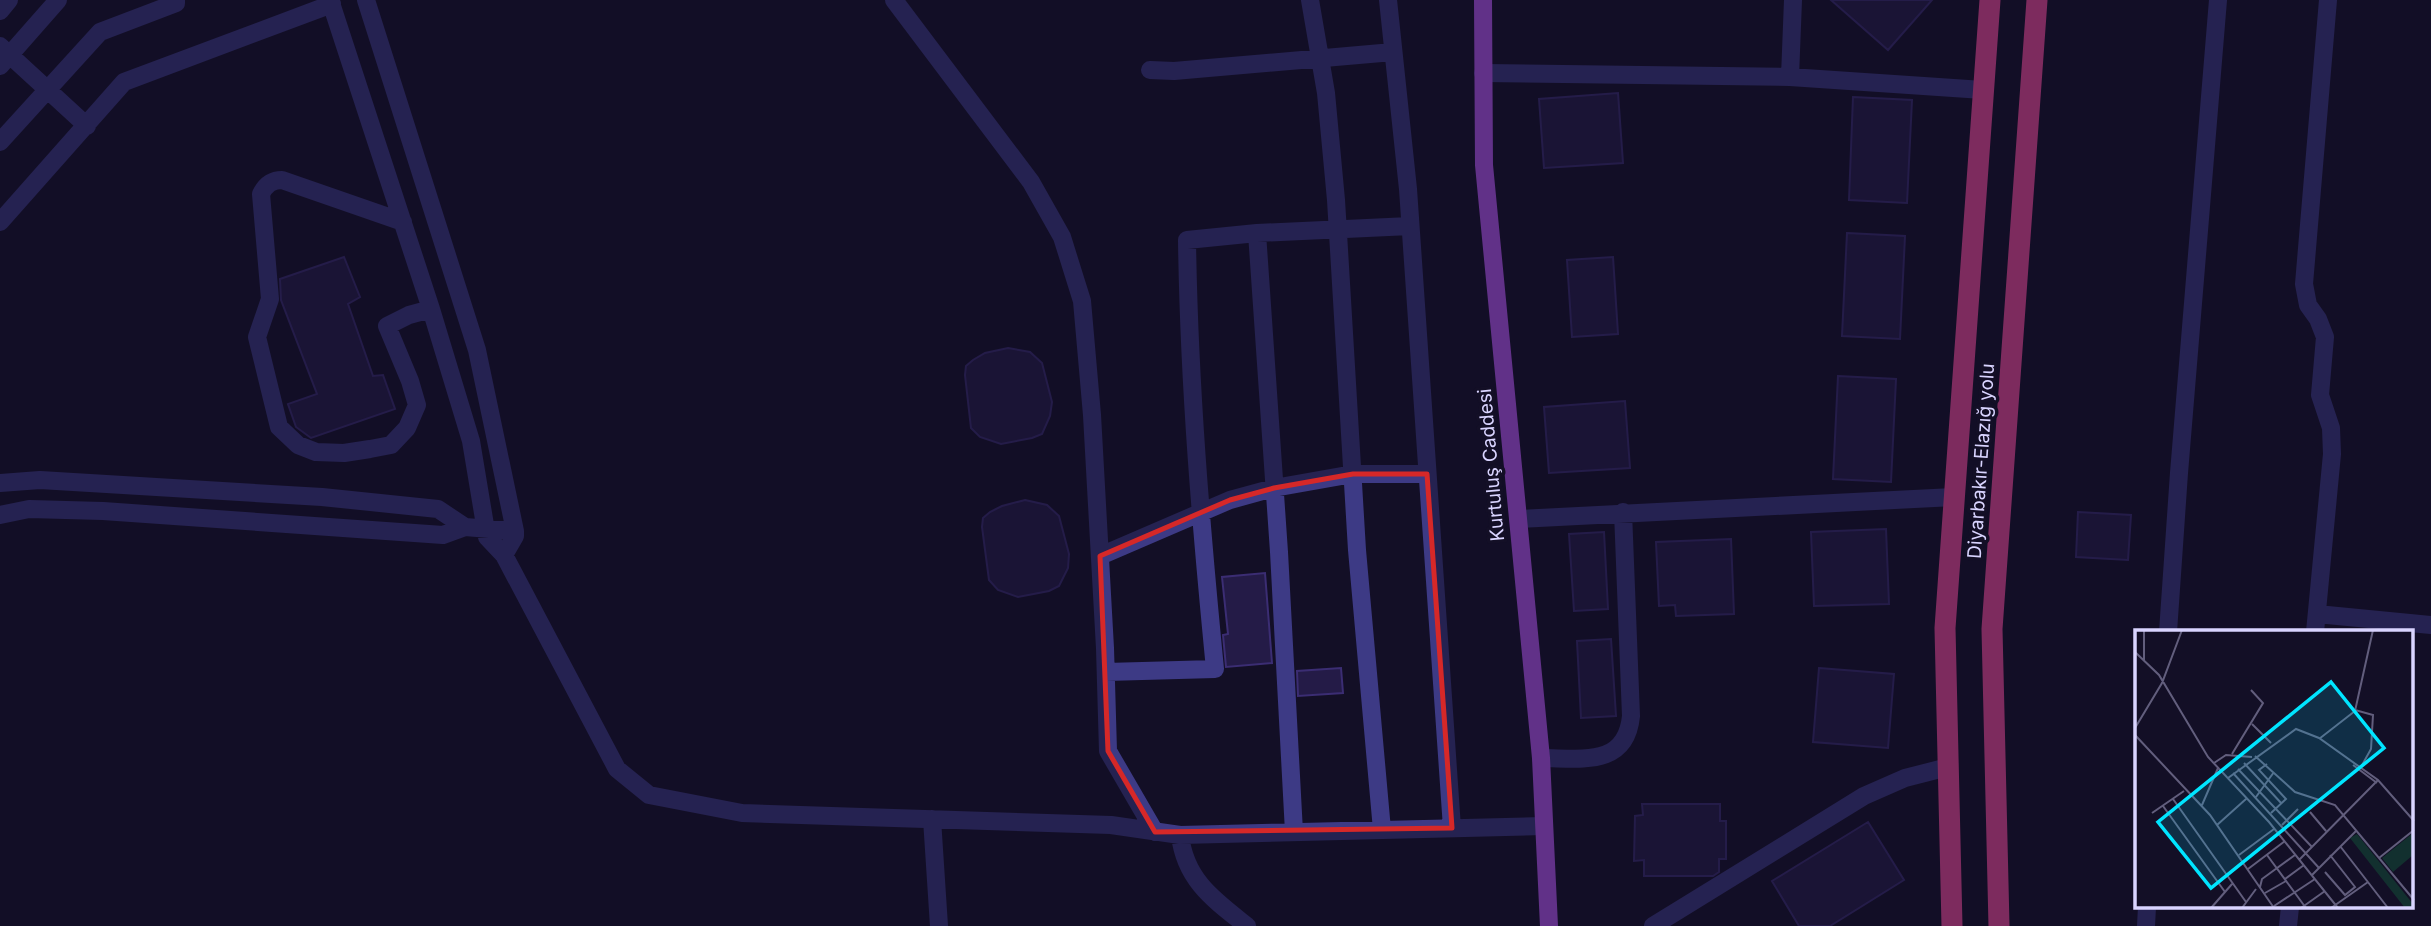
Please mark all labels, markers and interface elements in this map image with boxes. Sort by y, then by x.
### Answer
street label: Diyarbakır-Elazığ yolu [1963,362,1999,560]
street label: Kurtuluş Caddesi [1473,388,1509,542]
inset map [2135,630,2414,908]

